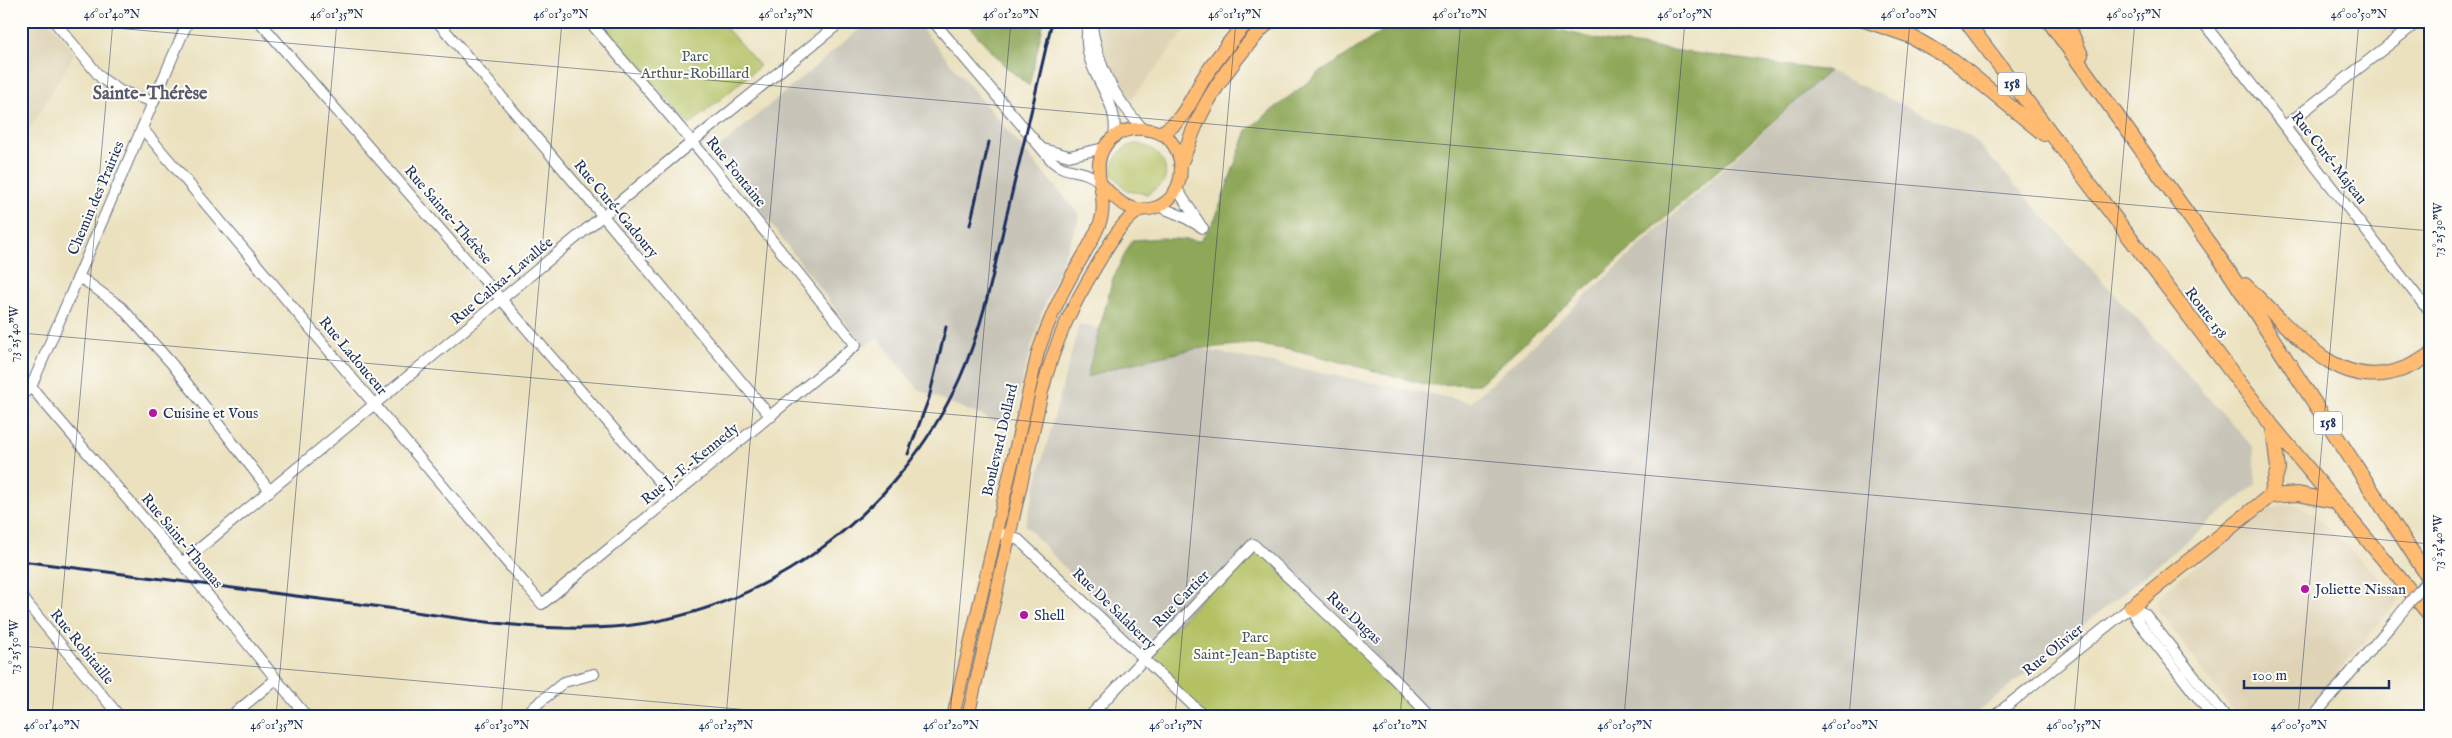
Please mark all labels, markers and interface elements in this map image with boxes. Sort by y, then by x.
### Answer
text: 46°01'40"N [84,7,141,22]
text: 46°01'35"N [310,7,364,22]
text: 46°01'30"N [533,7,589,22]
text: 46°01'25"N [759,7,814,22]
text: 46°01'20"N [983,7,1040,22]
text: 46°01'15"N [1208,7,1262,22]
text: 46°01'10"N [1433,7,1488,22]
text: 46°01'05"N [1658,7,1713,22]
text: 46°01'00"N [1881,7,1938,22]
text: 46°00'55"N [2107,7,2162,22]
text: 46°00'50"N [2331,7,2388,22]
park label: Parc Arthur-Robillard [640,47,750,83]
road number: 158 [1998,72,2026,96]
district label: Sainte-Thérèse [93,83,208,106]
street label: Rue Curé-Majeau [2287,108,2371,208]
street label: Rue Fontaine [702,133,770,211]
street label: Chemin des Prairies [63,138,129,258]
street label: Rue Curé-Gadoury [569,156,663,262]
street label: Rue Sainte-Thérèse [400,162,496,268]
text: 73°25'30"W [2431,202,2446,257]
street label: Rue Calixa-Lavallée [447,233,557,329]
street label: Route 158 [2181,284,2232,343]
text: 73°25'40"W [7,305,22,362]
street label: Rue Ladouceur [315,313,392,400]
street label: Boulevard Dollard [978,381,1022,498]
place label: Cuisine et Vous [163,404,258,423]
marker: Cuisine et Vous [147,407,159,419]
road number: 158 [2314,412,2342,434]
street label: Rue J.-F.-Kennedy [637,418,743,509]
street label: Rue Saint-Thomas [137,490,227,592]
text: 73°25'40"W [2431,514,2446,571]
street label: Rue De Salaberry [1068,564,1160,654]
street label: Rue Cartier [1149,566,1214,632]
place label: Joliette Nissan [2313,580,2406,599]
marker: Joliette Nissan [2299,583,2311,595]
street label: Rue Dugas [1322,588,1386,648]
street label: Rue Robitaille [46,606,118,689]
place label: Shell [1034,606,1066,625]
marker: Shell [1018,609,1030,621]
text: 73°25'50"W [7,619,22,674]
street label: Rue Olivier [2019,619,2088,680]
park label: Parc Saint-Jean-Baptiste [1193,628,1317,664]
scale bar [2244,658,2390,690]
text: 100 m [2252,666,2288,685]
text: 46°01'40"N [24,718,81,733]
text: 46°01'35"N [250,718,304,733]
text: 46°01'30"N [474,718,530,733]
text: 46°01'25"N [699,718,754,733]
text: 46°01'20"N [923,718,980,733]
text: 46°01'15"N [1149,718,1203,733]
text: 46°01'10"N [1373,718,1428,733]
text: 46°01'05"N [1598,718,1653,733]
text: 46°01'00"N [1822,718,1879,733]
text: 46°00'55"N [2047,718,2102,733]
text: 46°00'50"N [2271,718,2328,733]

